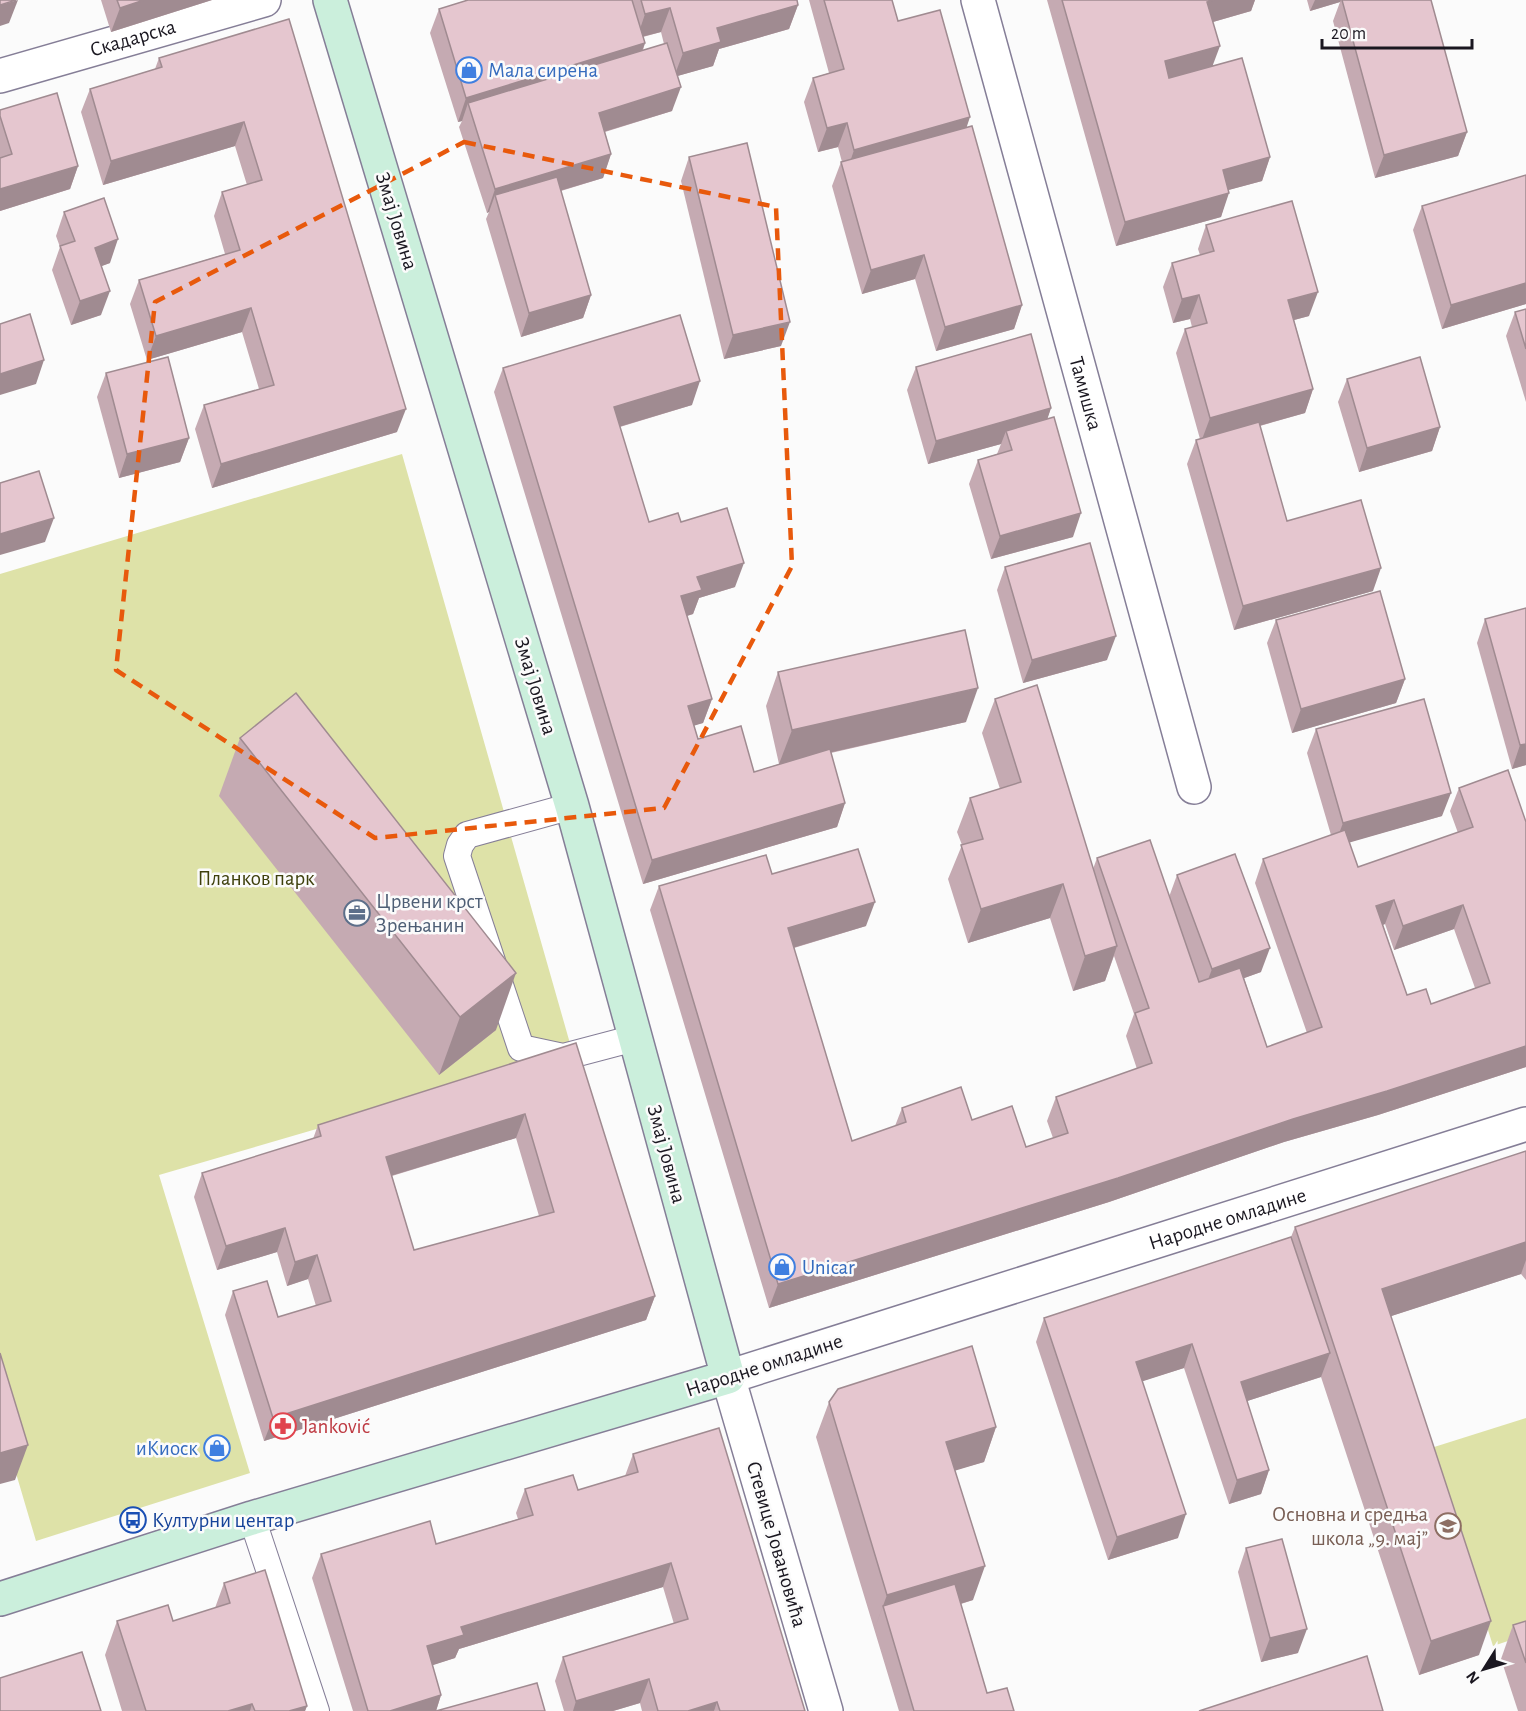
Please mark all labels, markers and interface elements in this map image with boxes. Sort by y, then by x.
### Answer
scale bar [1322,12,1472,50]
street label: Скадарска [87,16,178,61]
text: 20 m [1331,25,1366,43]
shop icon: Мала сирена [454,55,484,85]
place label: Мала сирена [488,60,598,81]
street label: Змај Јовина [372,170,421,273]
street label: Тамишка [1065,355,1106,433]
street label: Змај Јовина [511,635,560,738]
park label: Планков парк [197,868,315,889]
place label: Црвени крст Зрењанин [376,891,483,936]
office icon: Црвени крст Зрењанин [342,898,372,928]
street label: Змај Јовина [643,1103,690,1206]
street label: Народне омладине [1146,1184,1309,1254]
shop icon: Unicar [767,1252,797,1282]
place label: Unicar [802,1257,855,1278]
street label: Народне омладине [683,1330,845,1401]
pharmacy icon: Janković [268,1411,298,1441]
place label: Janković [302,1416,370,1437]
shop icon: иКиоск [202,1433,232,1463]
place label: иКиоск [136,1438,198,1459]
street label: Стевице Јовановића [743,1459,810,1630]
place label: Основна и средња школа „9. мај” [1272,1504,1428,1549]
bus stop icon: Културни центар [118,1505,148,1535]
place label: Културни центар [152,1510,294,1531]
school or university icon: Основна и средња школа „9. мај” [1433,1511,1463,1541]
north arrow [1454,1639,1514,1699]
text: N [1463,1668,1483,1687]

